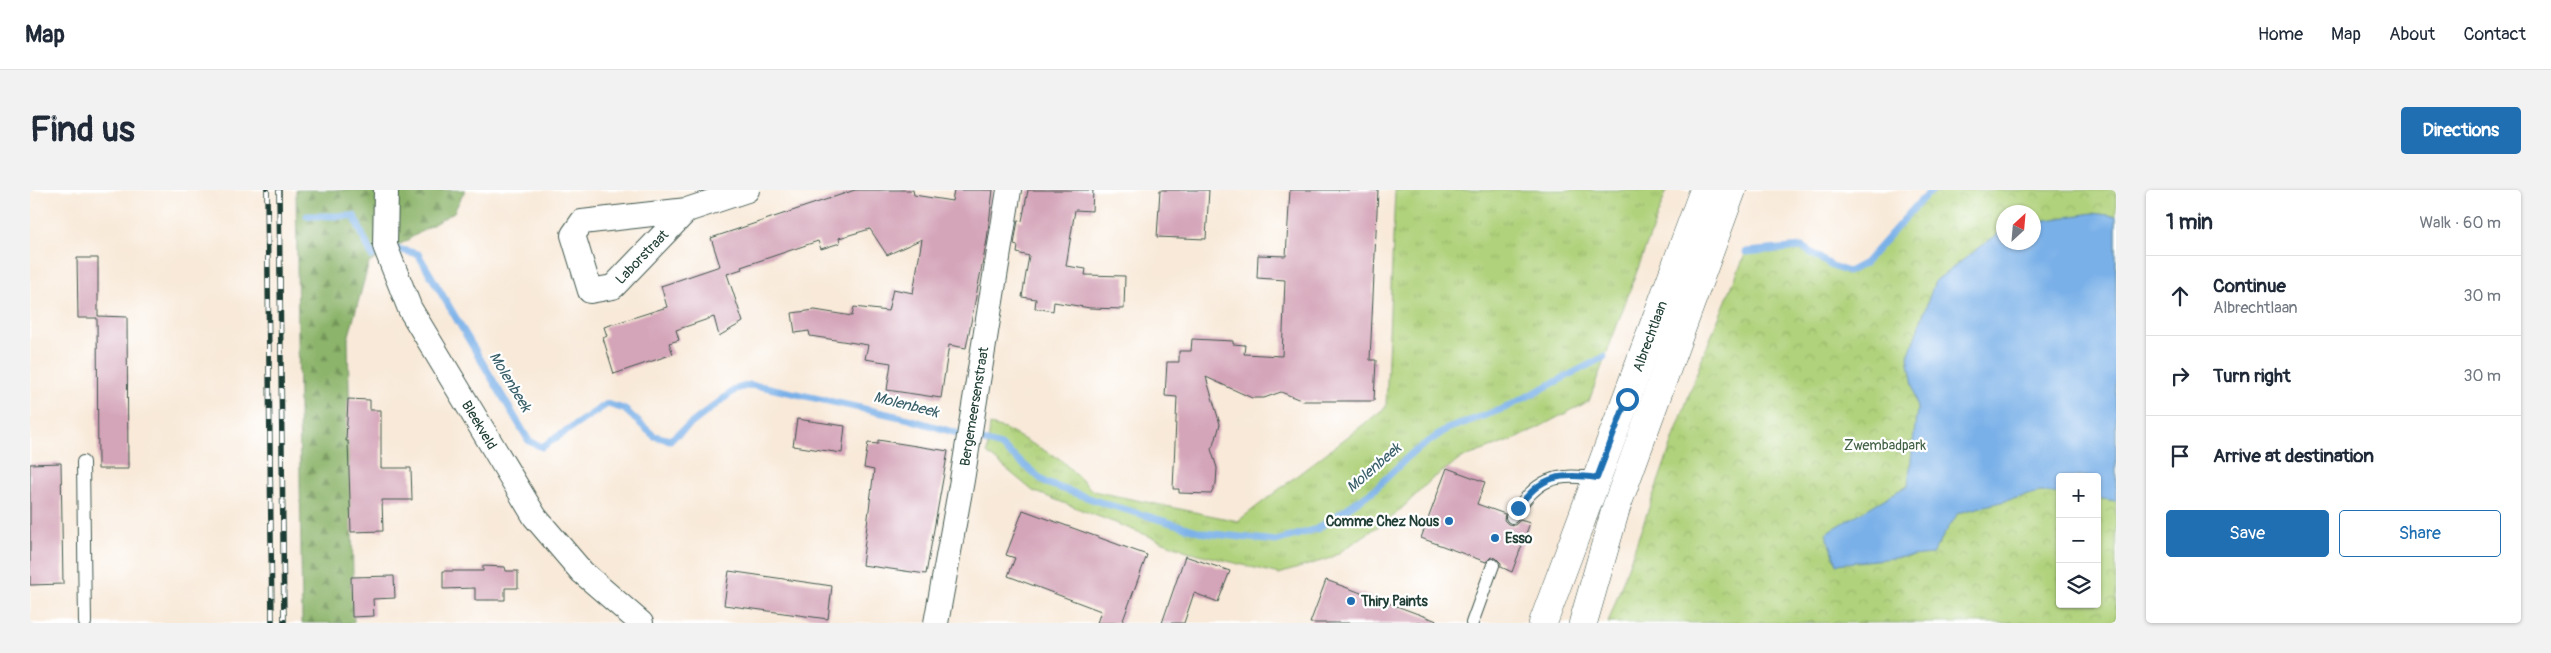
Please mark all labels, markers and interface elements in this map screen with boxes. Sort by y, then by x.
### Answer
text: Map [25,20,65,49]
text: Home [2258,23,2303,46]
text: Map [2331,23,2361,46]
text: About [2389,23,2435,46]
text: Contact [2463,23,2526,46]
button: Directions [2401,107,2521,154]
text: Find us [30,108,135,152]
north arrow [1996,205,2041,250]
text: 1 min [2166,209,2213,236]
text: Walk · 60 m [2419,213,2501,233]
street label: Laborstraat [612,226,672,288]
text: Continue [2213,274,2286,298]
icon: ahead [2166,282,2194,310]
text: 30 m [2463,286,2501,306]
street label: Albrechtlaan [1629,298,1671,374]
text: Albrechtlaan [2213,298,2298,318]
street label: Bergemeersenstraat [956,345,992,467]
water label: Molenbeek [485,349,536,417]
icon: right [2166,362,2194,390]
text: Turn right [2213,364,2291,388]
text: 30 m [2463,366,2501,386]
water label: Molenbeek [871,388,942,423]
route start [1616,388,1639,411]
street label: Bleekveld [458,397,501,453]
park label: Zwembadpark [1844,437,1926,454]
water label: Molenbeek [1343,438,1407,497]
icon: arrive [2166,442,2194,470]
text: Arrive at destination [2213,444,2374,468]
map controls [2056,473,2101,608]
button: + [2056,473,2101,518]
route end [1507,497,1530,520]
button: Save [2166,510,2329,557]
button: Share [2339,510,2501,557]
place label: Comme Chez Nous [1326,513,1440,530]
marker: Comme Chez Nous [1443,515,1455,527]
button: − [2056,518,2101,563]
place label: Esso [1505,530,1533,547]
marker: Esso [1489,532,1501,544]
button: layers [2056,563,2101,608]
place label: Thiry Paints [1360,593,1428,610]
marker: Thiry Paints [1345,595,1357,607]

